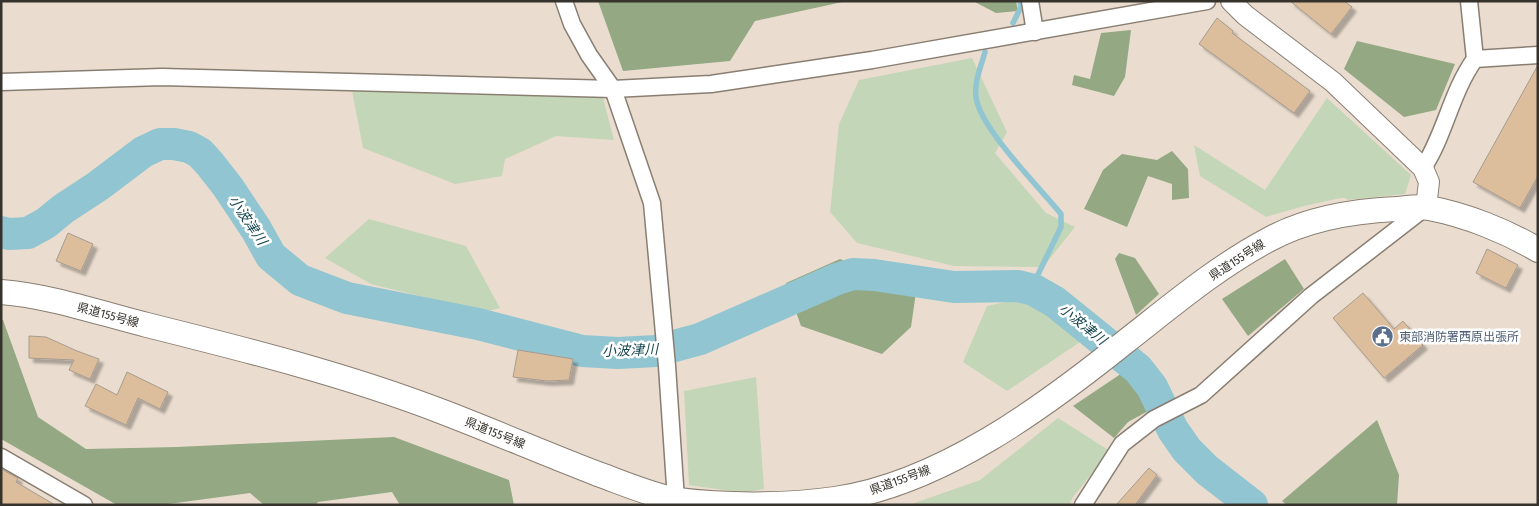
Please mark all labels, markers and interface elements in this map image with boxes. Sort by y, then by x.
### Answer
water label: 小波津川 [225,192,271,250]
street label: 県道155号線 [1207,237,1267,283]
street label: 県道155号線 [75,300,141,330]
water label: 小波津川 [1056,300,1111,350]
public building icon: 東部消防署西原出張所 [1371,325,1395,349]
place label: 東部消防署西原出張所 [1399,330,1519,344]
water label: 小波津川 [602,341,660,360]
street label: 県道155号線 [463,415,527,451]
street label: 県道155号線 [868,463,932,497]

